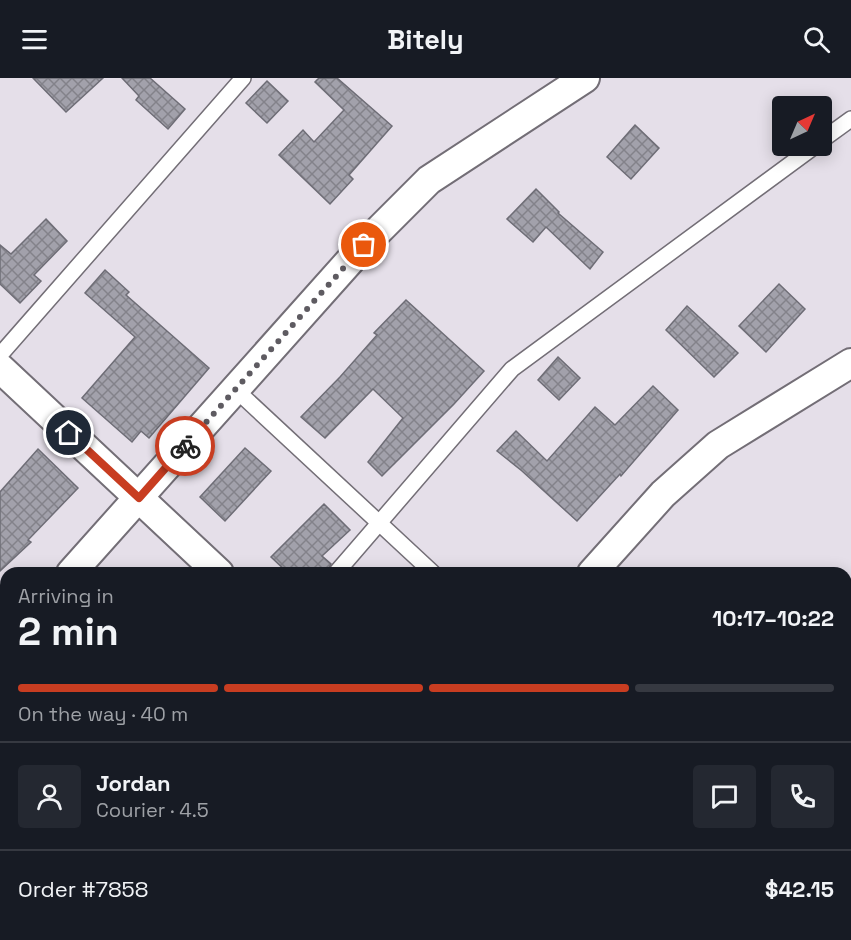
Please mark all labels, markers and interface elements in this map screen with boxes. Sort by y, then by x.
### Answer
text: Bitely [387,22,464,57]
icon: menu [18,23,51,56]
icon: search [800,23,833,56]
north arrow [772,96,832,156]
map controls [772,96,832,156]
pin [338,219,389,270]
icon: bag [347,228,380,261]
pin [43,407,94,458]
icon: home [52,416,85,449]
courier [155,416,215,476]
icon: bike [169,430,202,463]
text: Arriving in [18,583,114,609]
text: 10:17–10:22 [712,604,834,632]
text: 2 min [18,607,119,656]
text: On the way · 40 m [18,701,188,727]
button: person [18,765,81,828]
button: chat [693,765,756,828]
button: phone [771,765,834,828]
text: Jordan [96,769,171,797]
text: Courier · 4.5 [96,797,209,823]
text: Order #7858 [18,875,149,903]
text: $42.15 [765,875,834,903]

